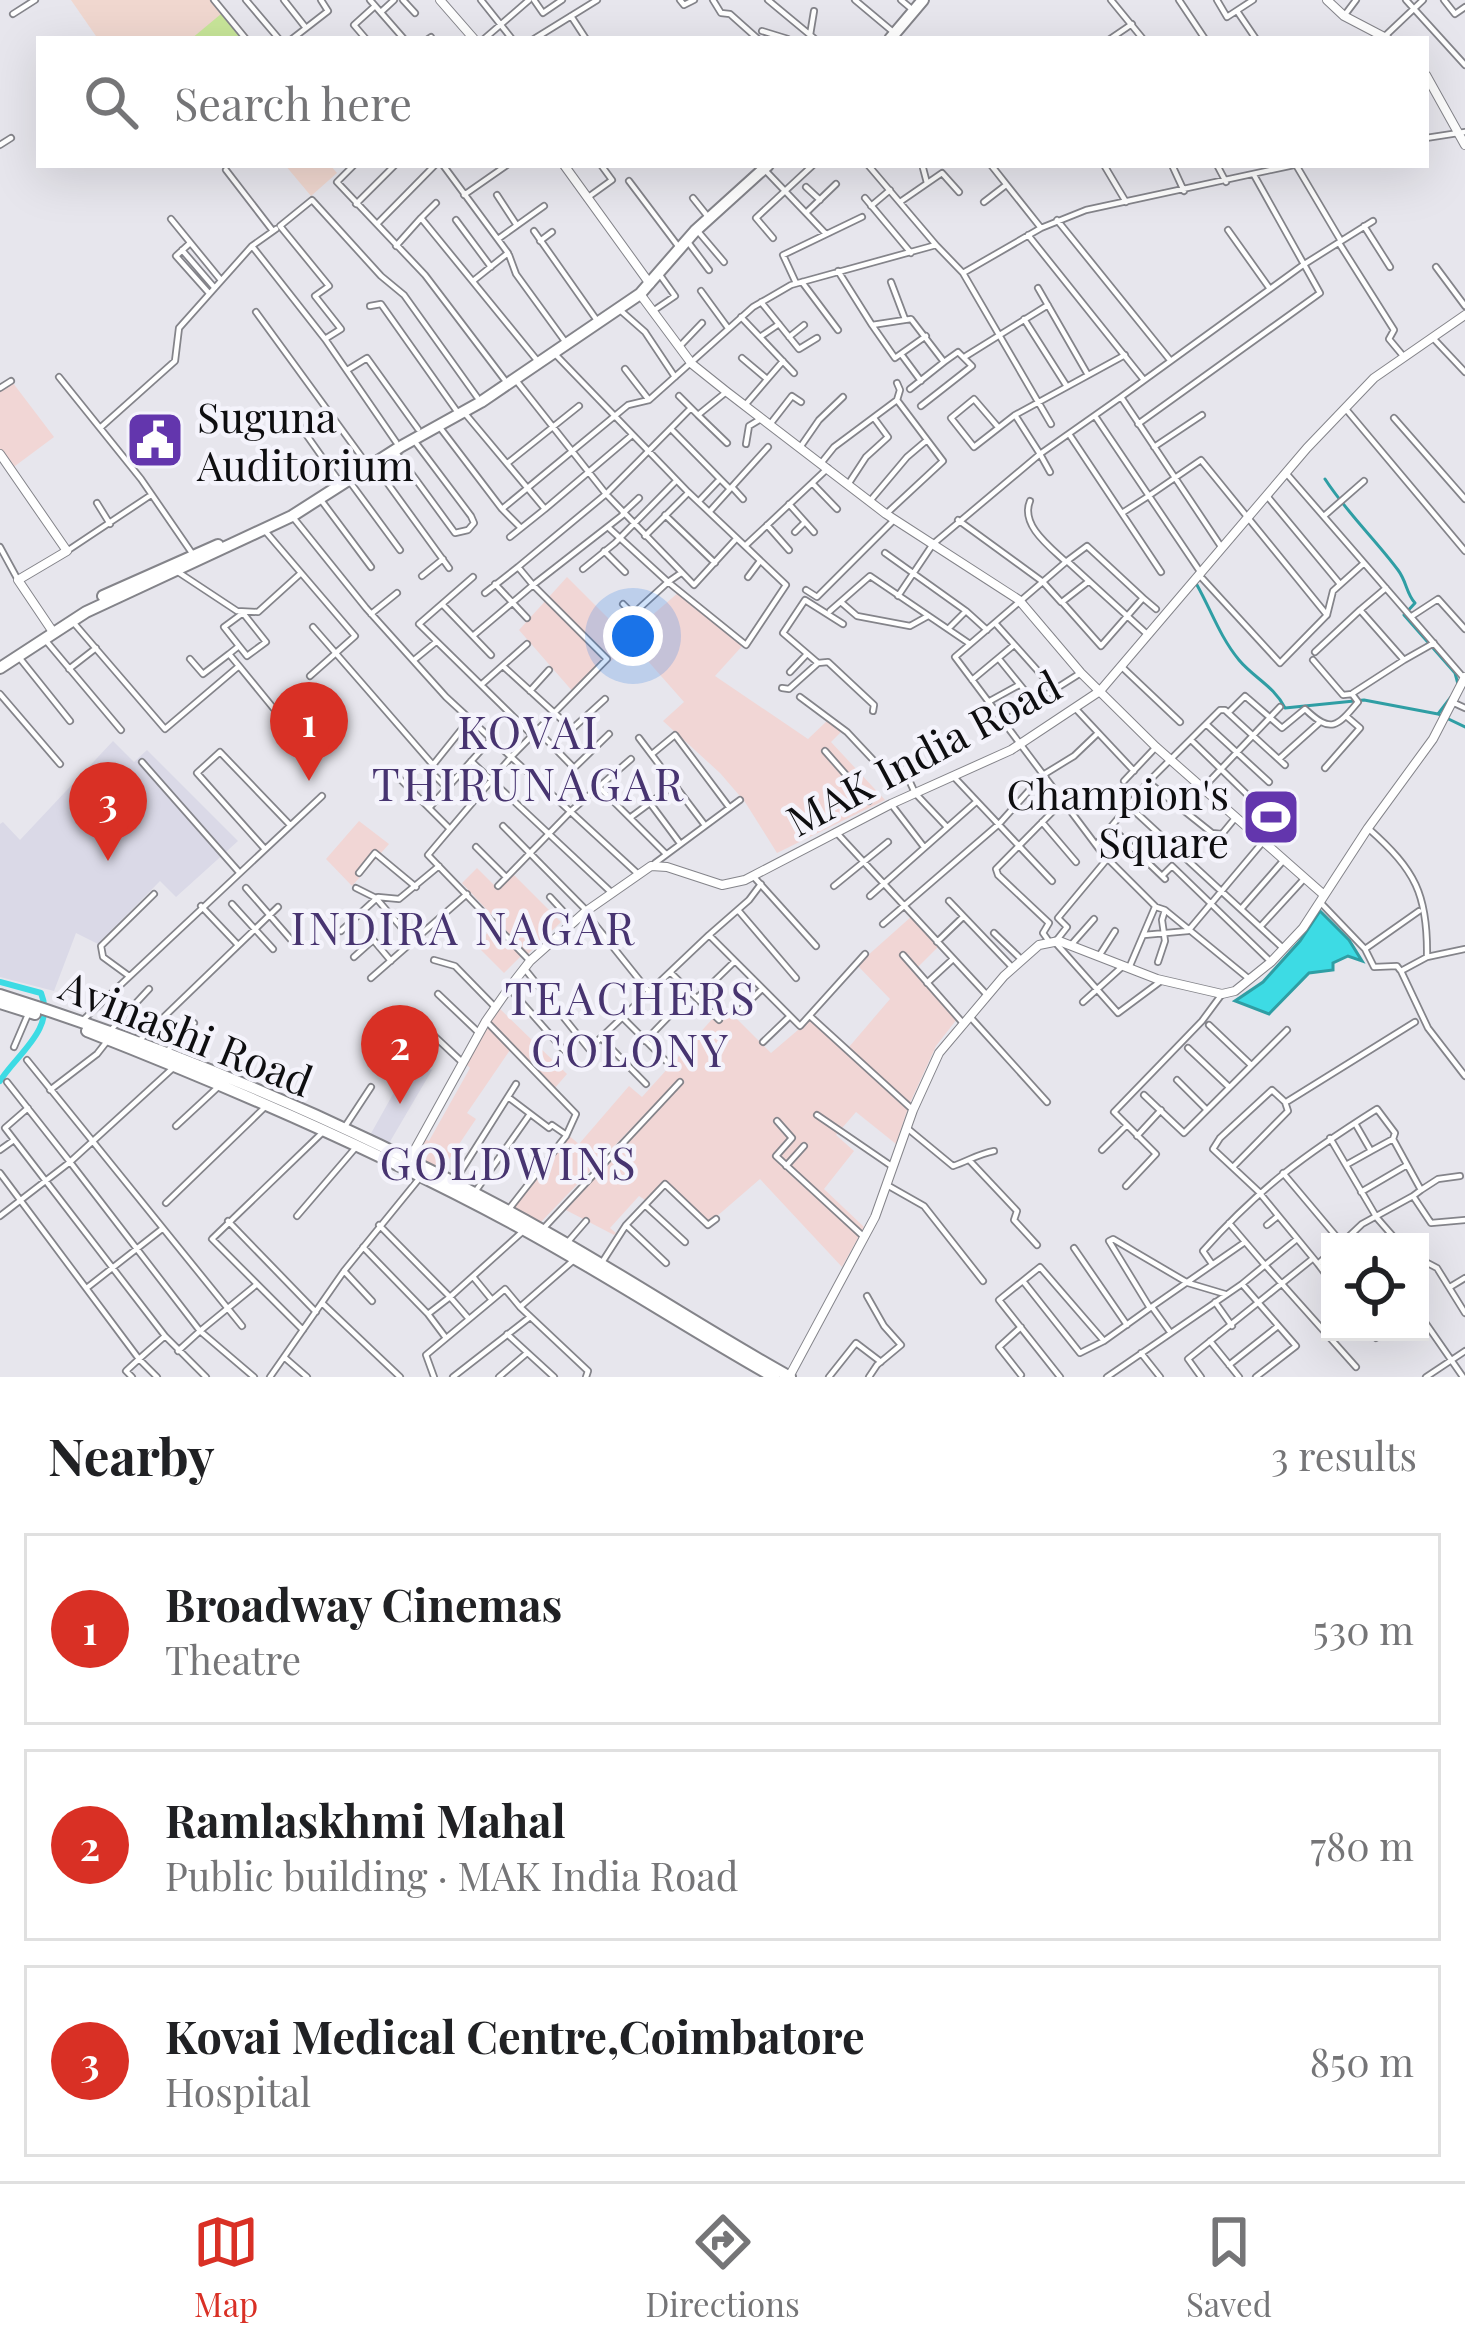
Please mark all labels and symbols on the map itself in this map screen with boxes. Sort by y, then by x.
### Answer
place label: Suguna Auditorium [196,388,414,492]
public building icon: Suguna Auditorium [124,409,186,471]
your location [603,606,663,666]
street label: MAK India Road [776,656,1070,848]
pin: 1 [270,682,348,781]
district label: KOVAI THIRUNAGAR [372,700,686,812]
pin: 3 [69,762,147,861]
place label: Champion's Square [1007,765,1229,869]
sports icon: Champion's Square [1240,786,1302,848]
district label: INDIRA NAGAR [291,896,637,956]
street label: Avinashi Road [52,956,321,1108]
district label: TEACHERS COLONY [504,966,758,1078]
pin: 2 [361,1005,439,1104]
district label: GOLDWINS [379,1131,639,1191]

